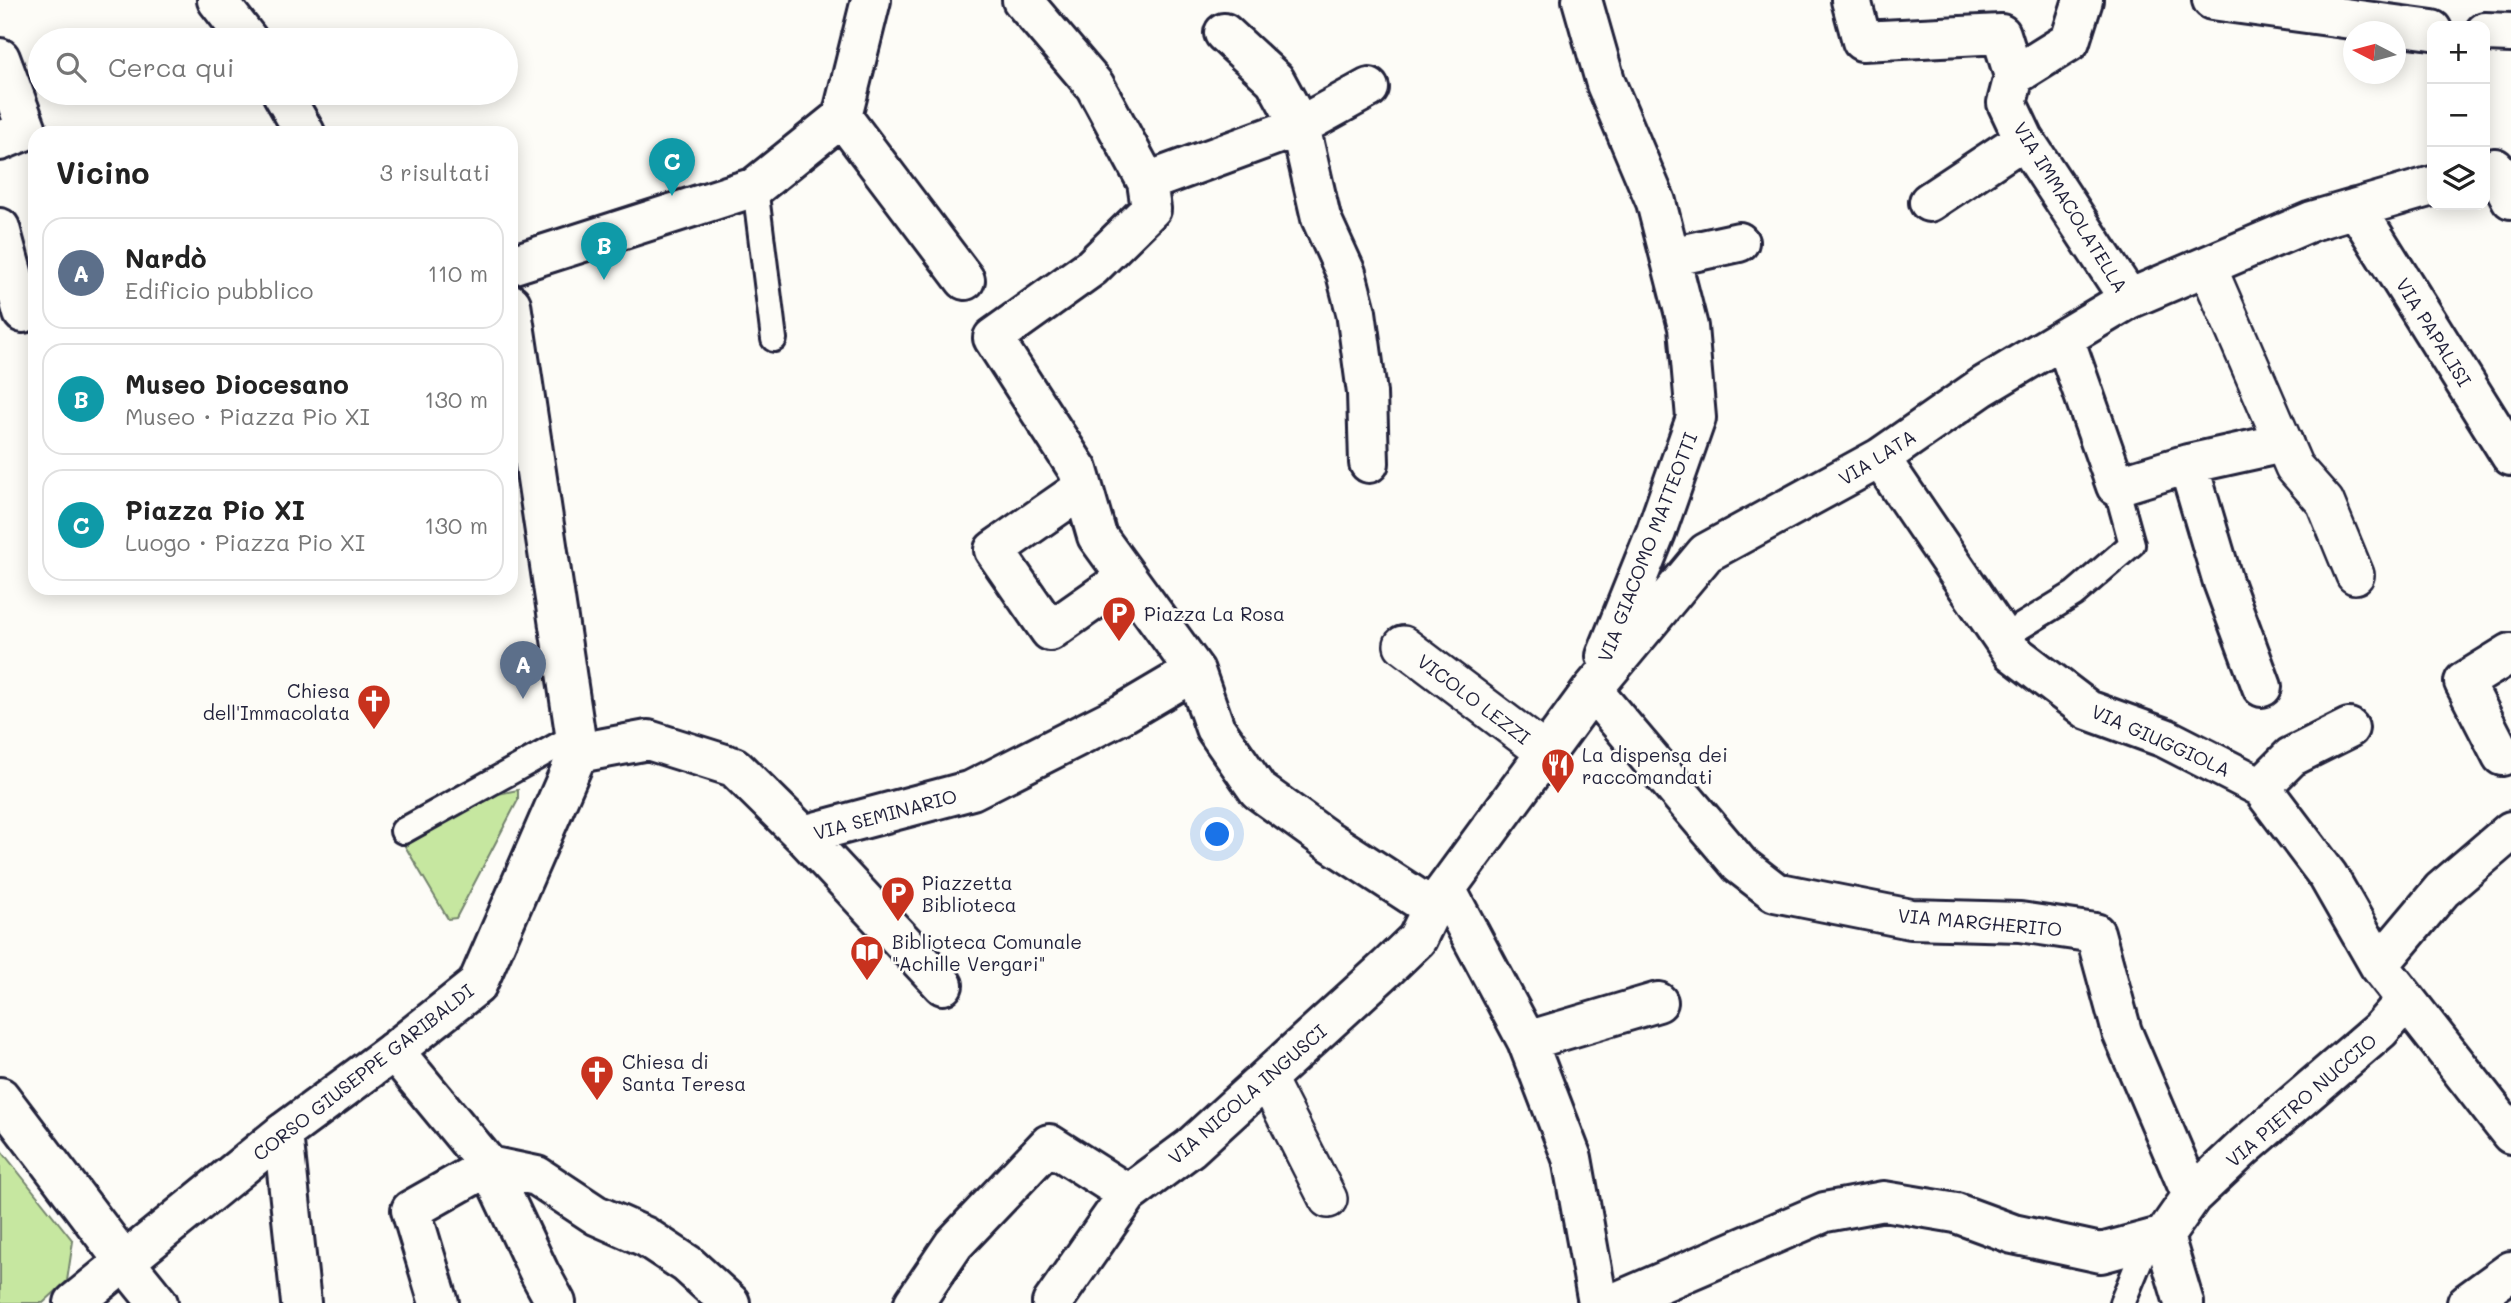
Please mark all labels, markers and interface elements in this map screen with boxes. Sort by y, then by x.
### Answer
north arrow [2343,21,2406,84]
map controls [2427,21,2490,210]
button: + [2427,21,2490,84]
search box [28,28,518,105]
icon: search [52,48,90,86]
text: Cerca qui [108,50,234,84]
button: − [2427,84,2490,147]
street label: VIA IMMACOLATELLA [2008,117,2134,297]
pin: C [649,138,695,196]
button: layers [2427,147,2490,210]
text: Vicino [56,152,150,192]
text: 3 risultati [379,157,490,187]
pin: B [581,222,627,280]
text: Nardò [125,241,206,275]
text: A [73,258,89,288]
text: 110 m [428,258,488,288]
street label: VIA PAPALISI [2391,273,2477,391]
text: Edificio pubblico [125,275,313,305]
text: Museo Diocesano [125,367,349,401]
text: B [73,384,89,414]
text: 130 m [424,384,488,414]
text: Museo · Piazza Pio XI [125,401,370,431]
street label: VIA LATA [1834,423,1920,491]
street label: VIA GIACOMO MATTEOTTI [1592,429,1702,665]
text: Piazza Pio XI [125,493,305,527]
text: C [72,510,90,540]
text: 130 m [424,510,488,540]
text: Luogo · Piazza Pio XI [125,527,365,557]
parking icon: Piazza La Rosa [1100,594,1138,643]
place label: Piazza La Rosa [1144,601,1285,626]
pin: A [500,641,546,699]
street label: VICOLO LEZZI [1413,648,1535,750]
place label: Chiesa dell'Immacolata [203,678,350,725]
church icon: Chiesa dell'Immacolata [355,682,393,731]
street label: VIA GIUGGIOLA [2088,698,2234,782]
place label: La dispensa dei raccomandati [1582,742,1728,789]
restaurant icon: La dispensa dei raccomandati [1539,746,1577,795]
street label: VIA SEMINARIO [811,783,959,845]
your location [1200,817,1234,851]
place label: Piazzetta Biblioteca [922,870,1017,917]
parking icon: Piazzetta Biblioteca [879,874,917,923]
street label: VIA MARGHERITO [1897,902,2063,942]
place label: Biblioteca Comunale "Achille Vergari" [892,929,1082,976]
library icon: Biblioteca Comunale "Achille Vergari" [848,933,886,982]
street label: CORSO GIUSEPPE GARIBALDI [248,978,478,1166]
street label: VIA NICOLA INGUSCI [1163,1018,1331,1170]
street label: VIA PIETRO NUCCIO [2220,1028,2382,1172]
place label: Chiesa di Santa Teresa [622,1049,746,1096]
church icon: Chiesa di Santa Teresa [578,1053,616,1102]

